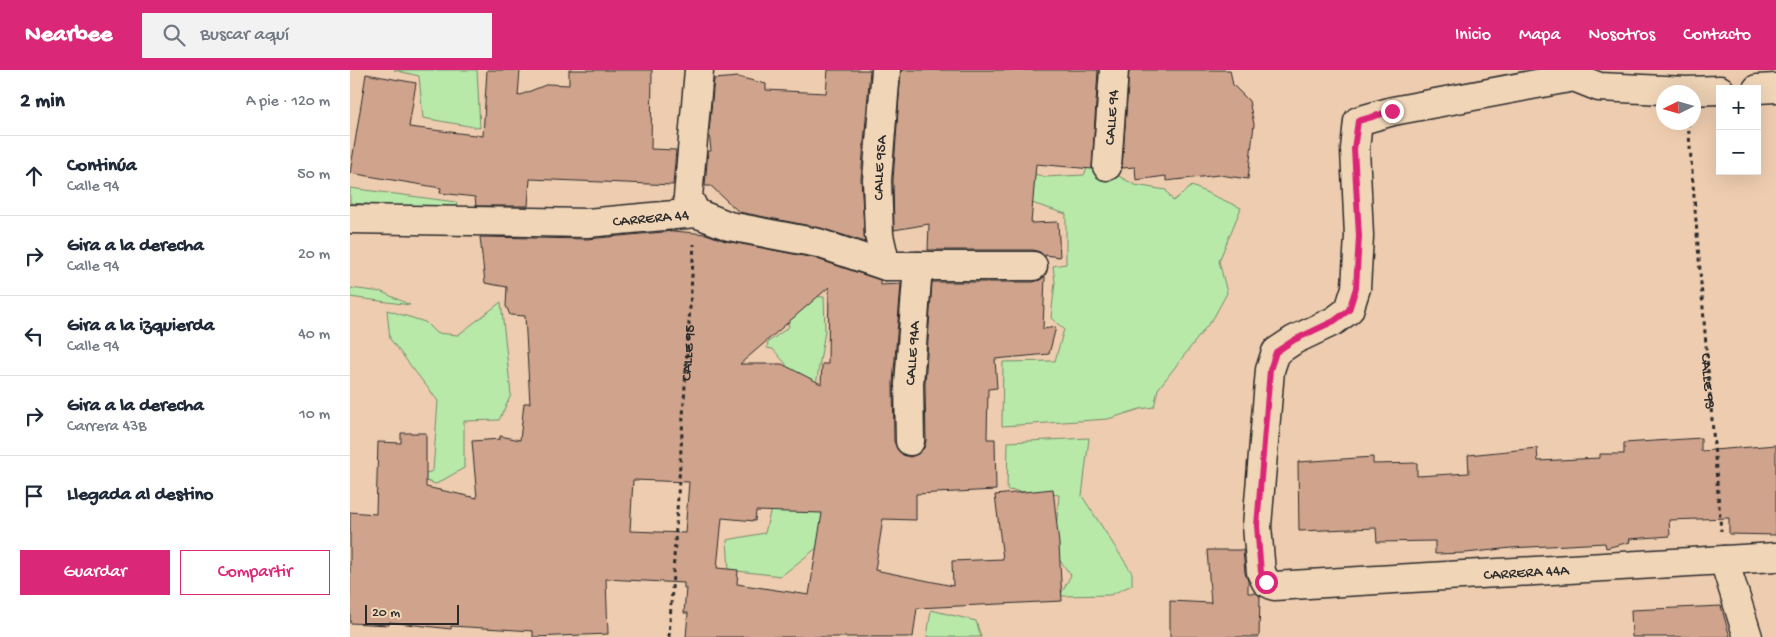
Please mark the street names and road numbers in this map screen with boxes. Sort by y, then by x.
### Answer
street label: CALLE 94 [1102,89,1124,146]
street label: CALLE 95A [870,134,892,201]
street label: CARRERA 44 [612,207,690,232]
street label: CALLE 94A [902,319,925,386]
street label: CALLE 95 [678,324,700,381]
street label: CALLE 93 [1696,353,1718,410]
street label: CARRERA 44A [1483,562,1571,585]

